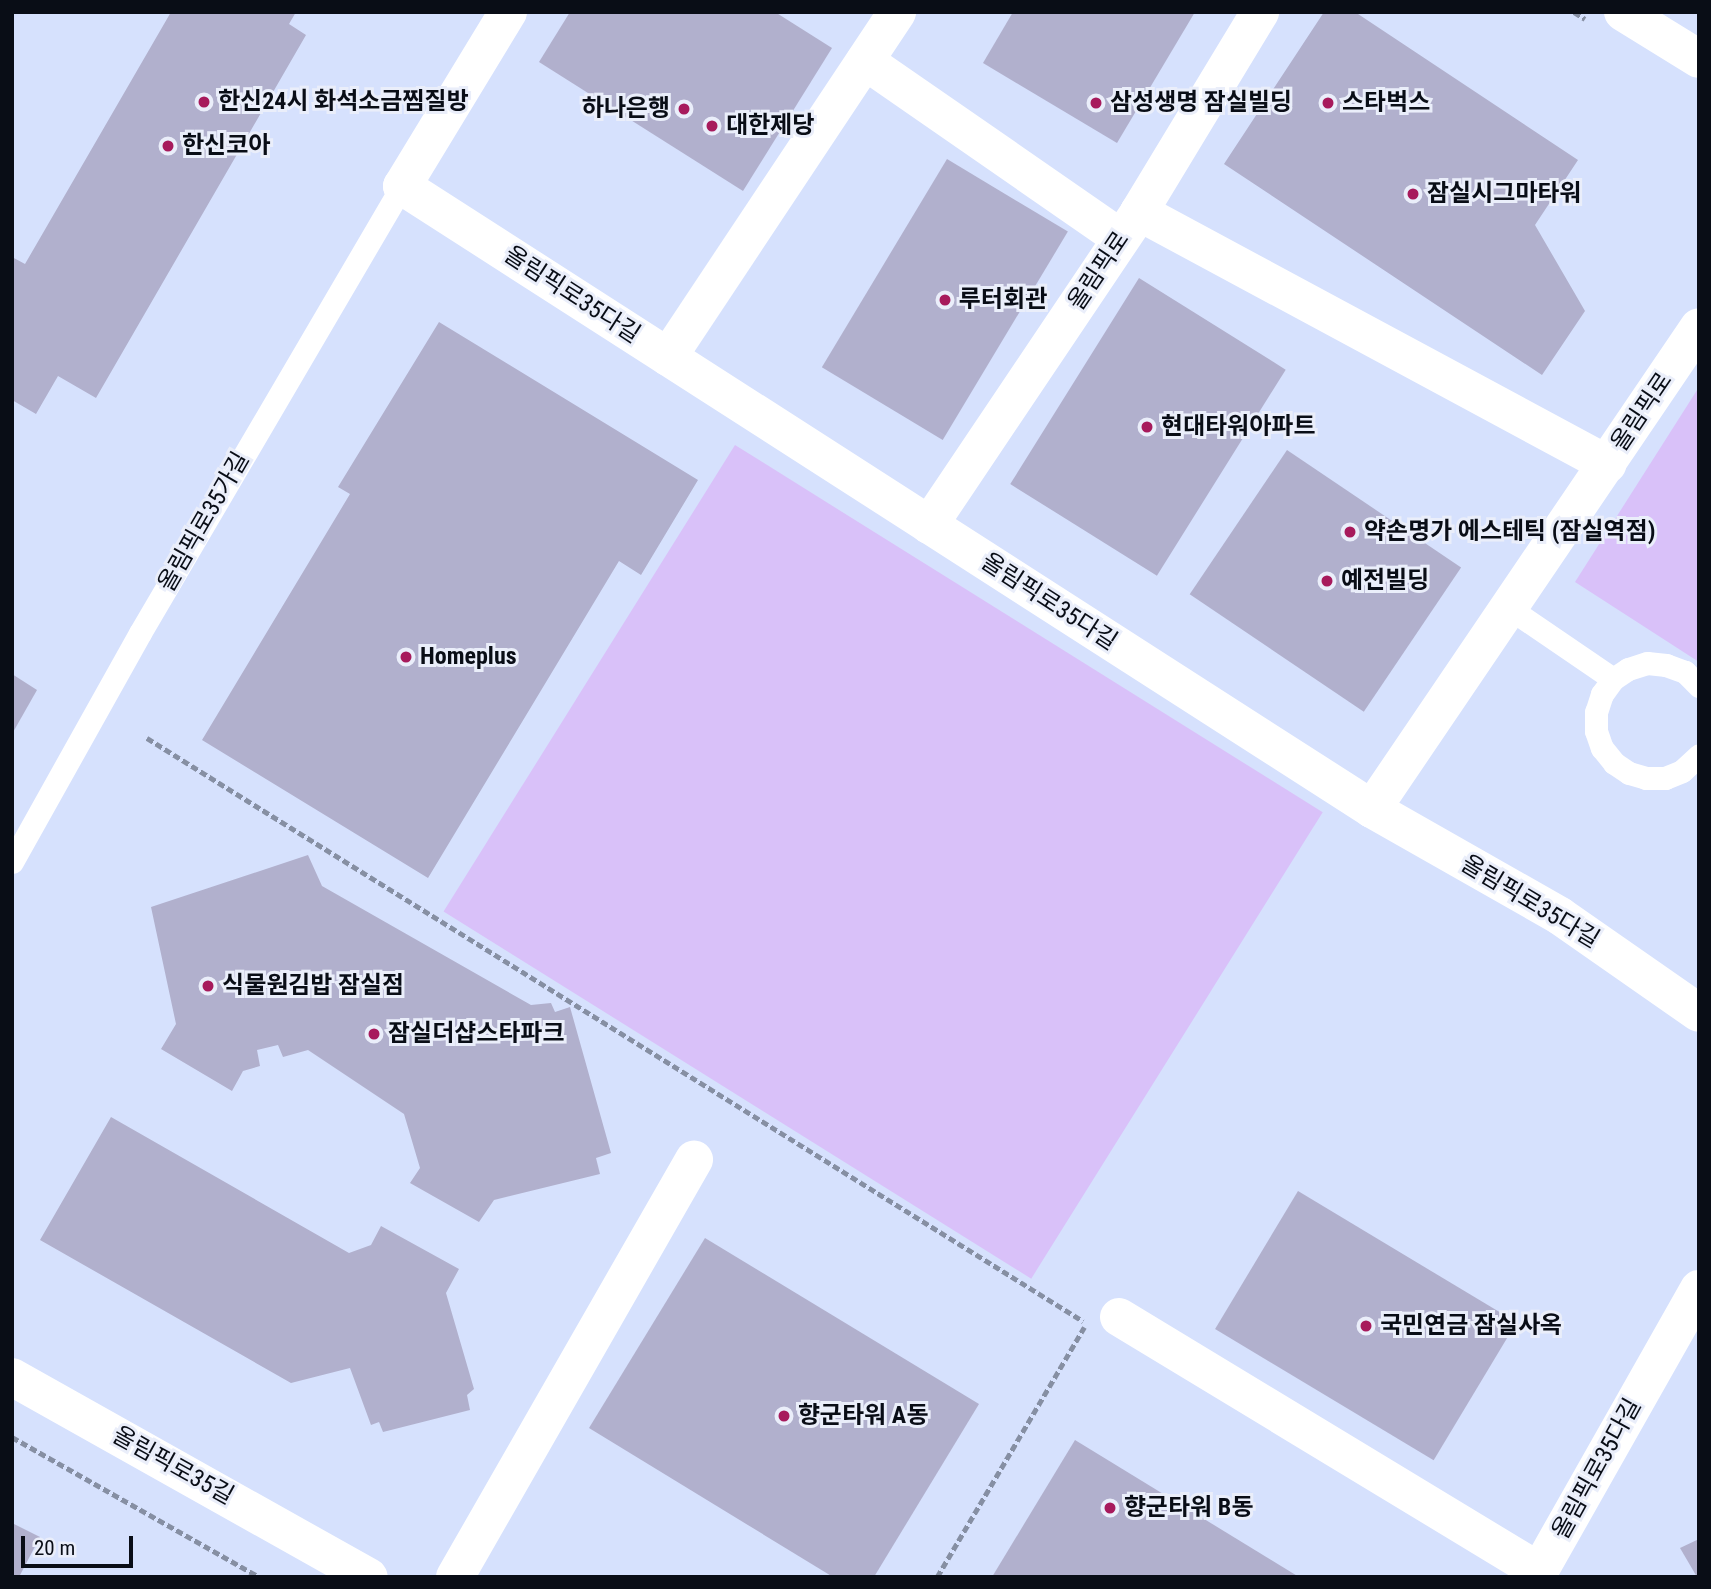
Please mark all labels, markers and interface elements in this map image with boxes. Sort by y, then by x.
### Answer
place label: 한신24시 화석소금찜질방 [218,88,469,116]
place label: 삼성생명 잠실빌딩 [1110,89,1292,117]
place label: 스타벅스 [1342,89,1430,117]
marker: 한신24시 화석소금찜질방 [196,94,212,110]
place label: 하나은행 [582,95,670,123]
marker: 삼성생명 잠실빌딩 [1088,95,1104,111]
marker: 스타벅스 [1320,95,1336,111]
marker: 하나은행 [676,101,692,117]
place label: 대한제당 [726,112,814,140]
marker: 대한제당 [704,118,720,134]
place label: 한신코아 [182,132,270,160]
marker: 한신코아 [160,138,176,154]
place label: 잠실시그마타워 [1427,180,1582,208]
marker: 잠실시그마타워 [1405,186,1421,202]
street label: 올림픽로 [1062,226,1136,316]
street label: 올림픽로35다길 [499,240,645,350]
place label: 루터회관 [959,286,1047,314]
marker: 루터회관 [937,292,953,308]
street label: 올림픽로 [1605,367,1679,457]
place label: 현대타워아파트 [1161,413,1316,441]
marker: 현대타워아파트 [1139,419,1155,435]
street label: 올림픽로35가길 [152,447,256,597]
place label: 약손명가 에스테틱 (잠실역점) [1364,518,1656,546]
marker: 약손명가 에스테틱 (잠실역점) [1342,524,1358,540]
street label: 올림픽로35다길 [976,547,1122,657]
place label: 예전빌딩 [1341,567,1429,595]
marker: 예전빌딩 [1319,573,1335,589]
place label: Homeplus [420,643,517,671]
marker: Homeplus [398,649,414,665]
street label: 올림픽로35다길 [1456,849,1604,955]
place label: 식물원김밥 잠실점 [222,972,404,1000]
marker: 식물원김밥 잠실점 [200,978,216,994]
place label: 잠실더샵스타파크 [388,1020,565,1048]
marker: 잠실더샵스타파크 [366,1026,382,1042]
place label: 국민연금 잠실사옥 [1380,1312,1562,1340]
marker: 국민연금 잠실사옥 [1358,1318,1374,1334]
street label: 올림픽로35다길 [1547,1394,1647,1544]
place label: 향군타워 A동 [798,1402,928,1430]
marker: 향군타워 A동 [776,1408,792,1424]
street label: 올림픽로35길 [107,1421,239,1511]
place label: 향군타워 B동 [1124,1494,1253,1522]
marker: 향군타워 B동 [1102,1500,1118,1516]
scale bar [24,1522,136,1566]
text: 20 m [34,1536,75,1560]

